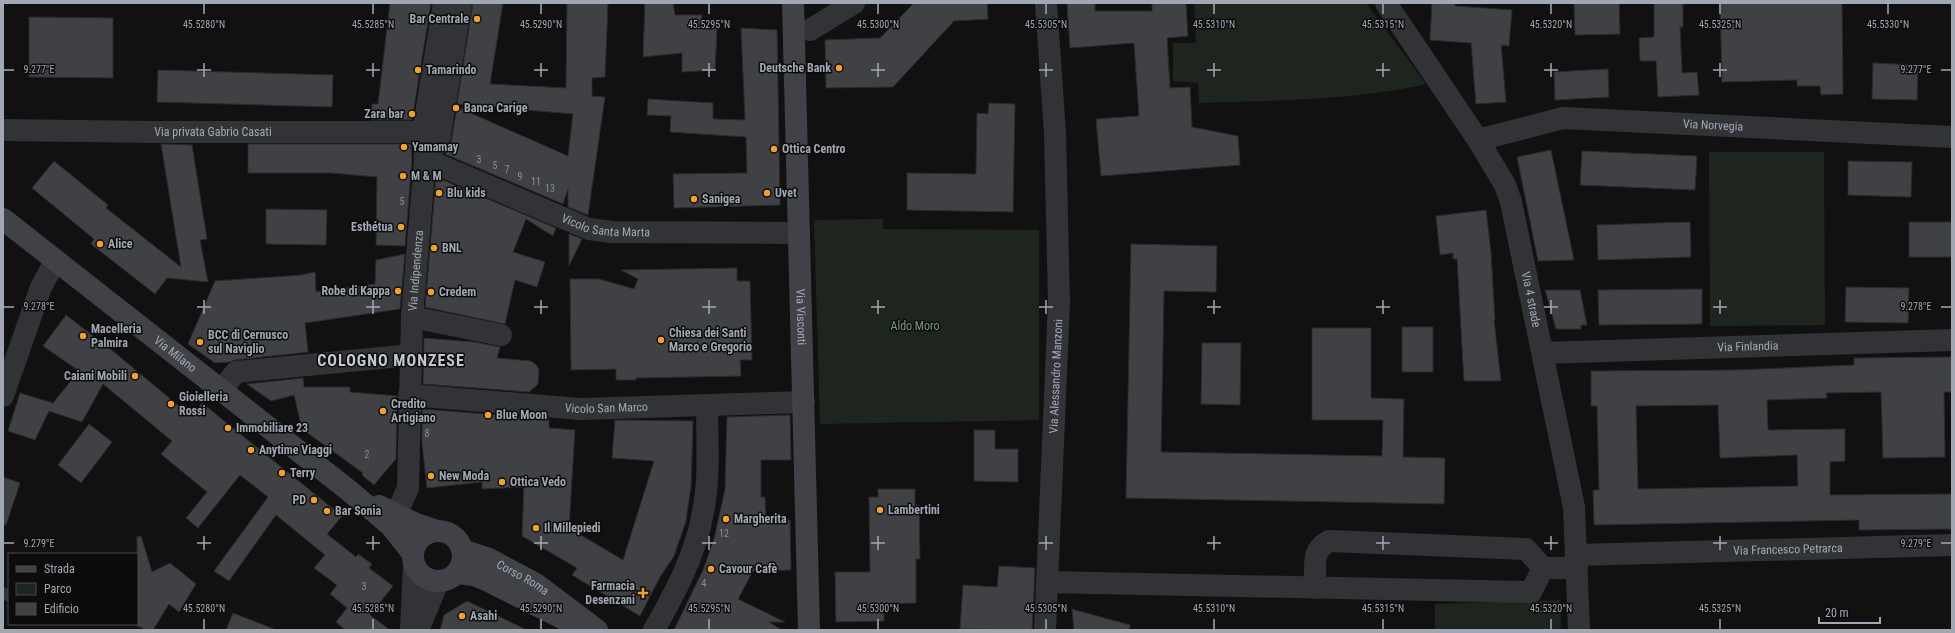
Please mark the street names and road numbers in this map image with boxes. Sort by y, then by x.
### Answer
street label: Via Norvegia [1683,117,1744,134]
street label: Via privata Gabrio Casati [154,125,272,139]
street label: Vicolo Santa Marta [559,211,650,239]
street label: Via Indipendenza [405,229,426,312]
street label: Via 4 strade [1519,270,1544,329]
street label: Via Visconti [793,288,809,345]
street label: Via Alessandro Manzoni [1046,319,1065,434]
street label: Via Milano [151,333,199,375]
street label: Via Finlandia [1717,339,1779,354]
street label: Vicolo San Marco [564,400,648,416]
street label: Via Francesco Petrarca [1733,541,1843,558]
street label: Corso Roma [494,557,552,598]

